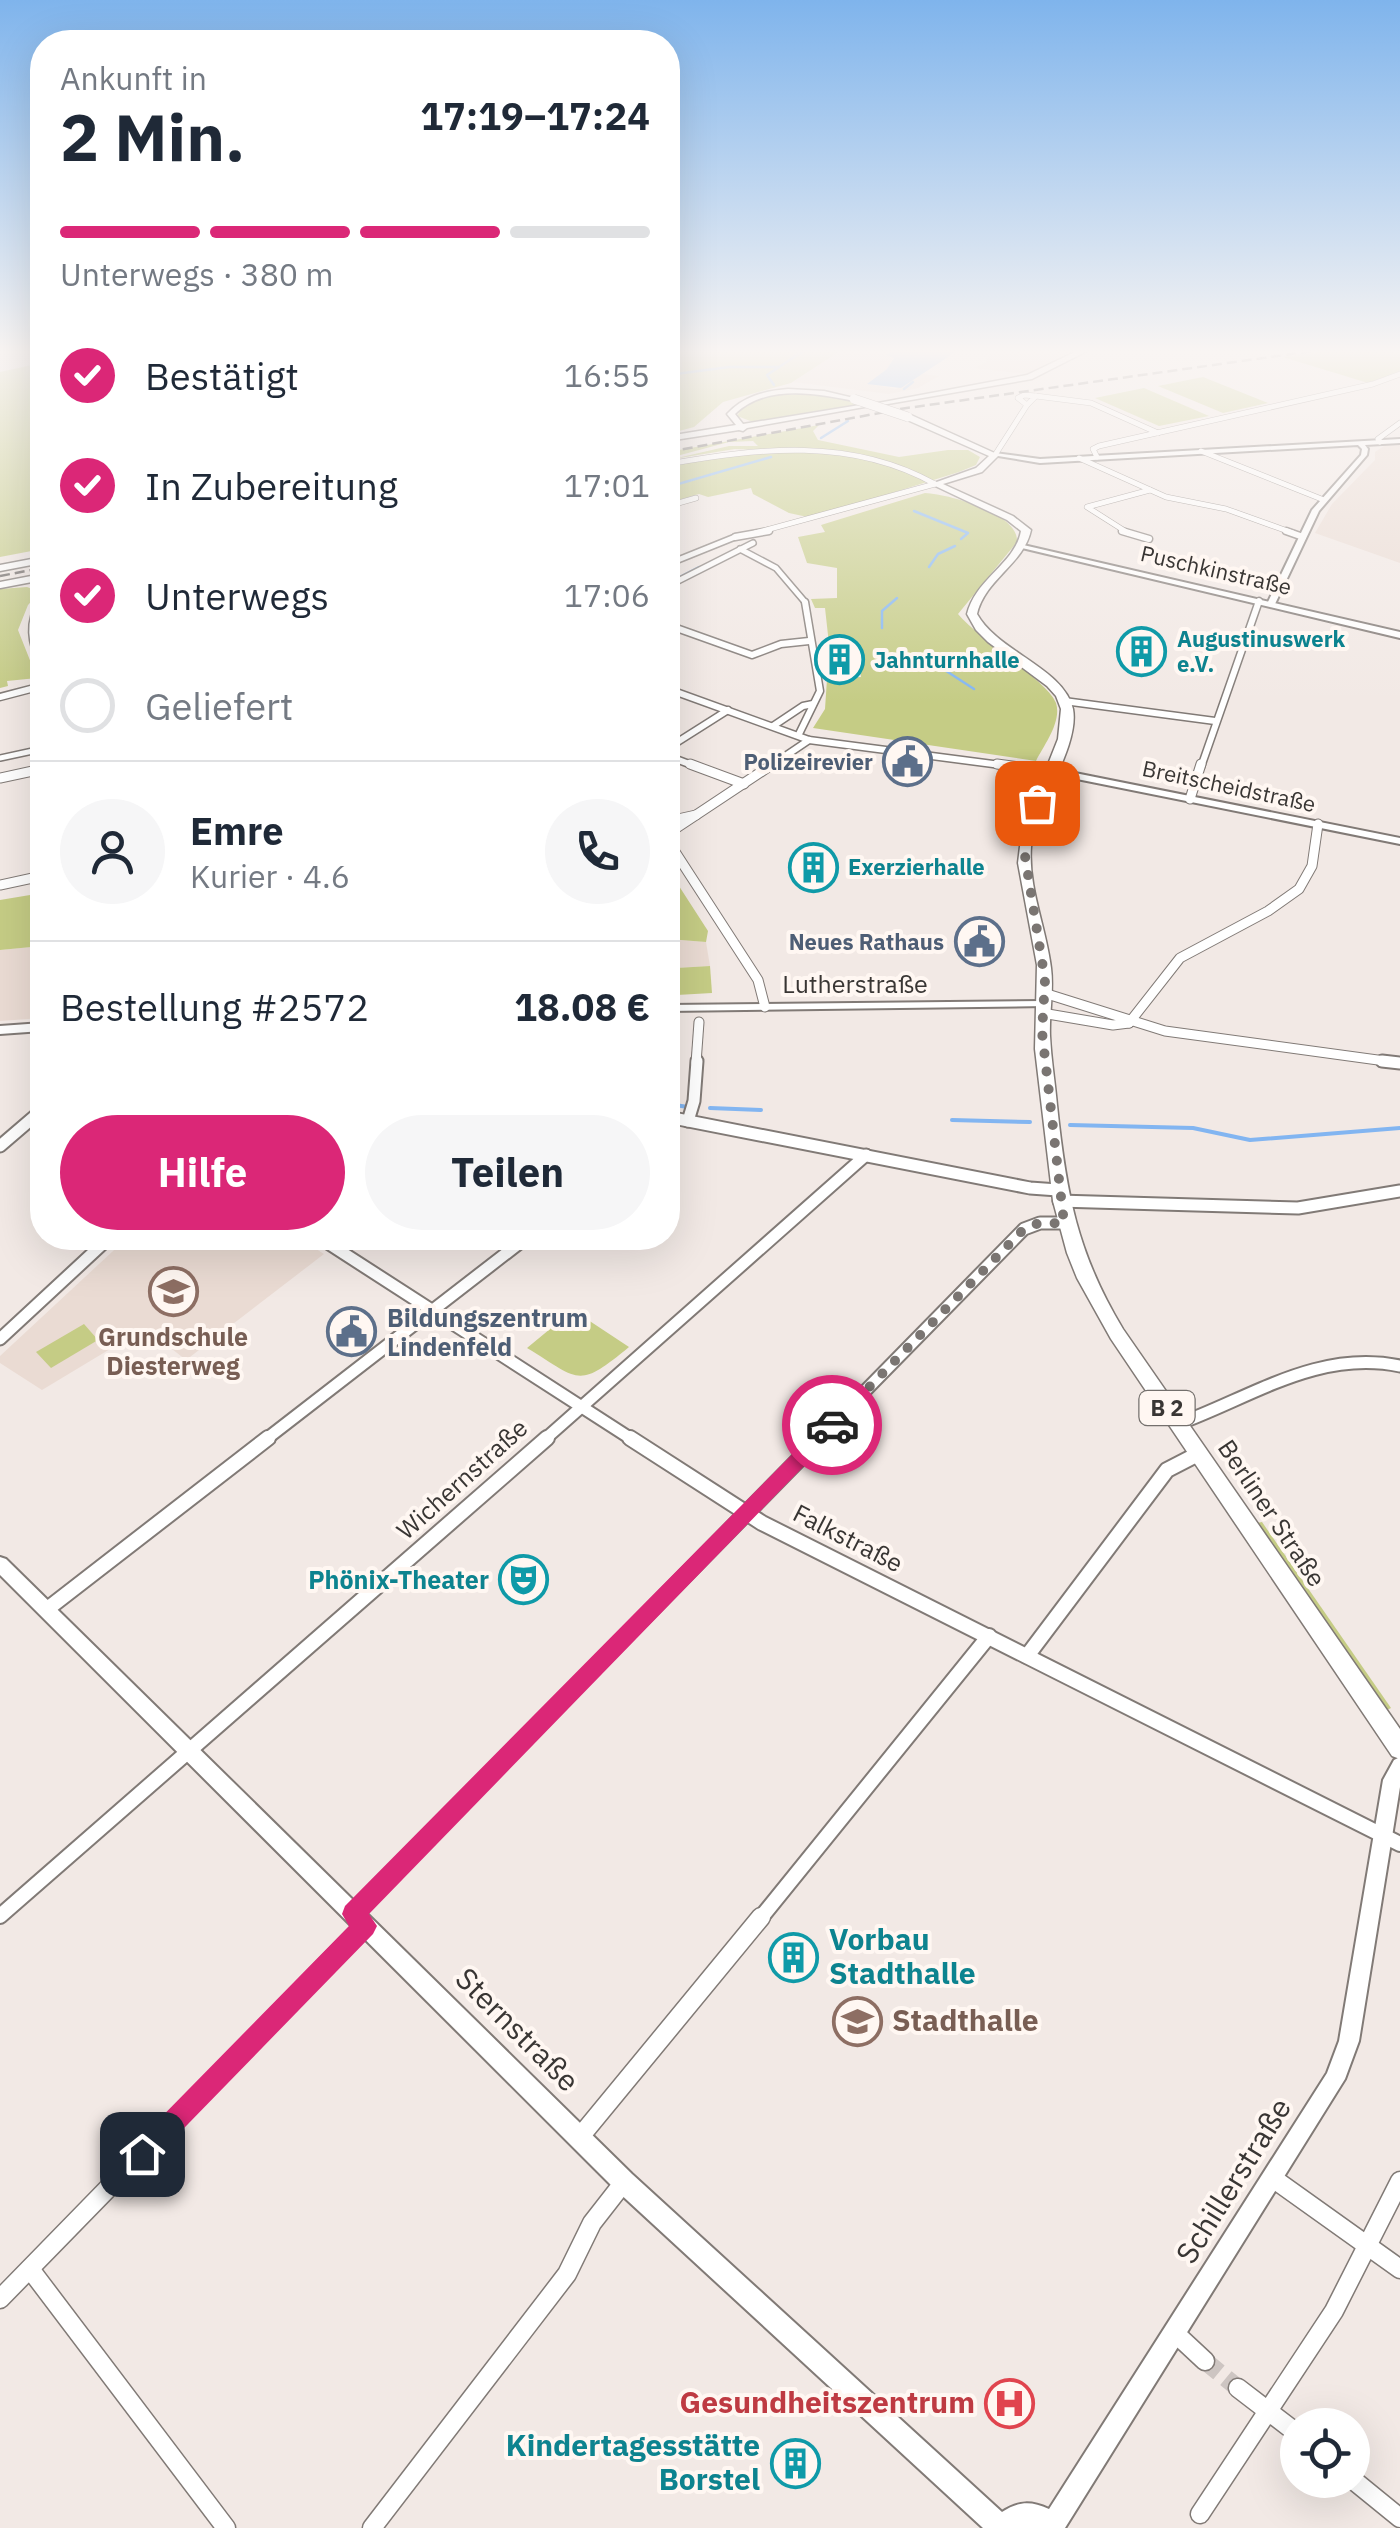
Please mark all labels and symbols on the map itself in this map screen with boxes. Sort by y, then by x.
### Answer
street label: Puschkinstraße [1138,538,1294,601]
place label: Augustinuswerk e.V. [1177,624,1346,678]
building icon: Augustinuswerk e.V. [1116,626,1168,678]
building icon: Jahnturnhalle [813,634,865,686]
place label: Jahnturnhalle [874,645,1020,674]
public building icon: Polizeirevier [882,736,934,788]
place label: Polizeirevier [744,747,873,776]
street label: Breitscheidstraße [1140,753,1318,818]
pin [995,761,1080,846]
building icon: Exerzierhalle [787,841,839,893]
place label: Exerzierhalle [848,852,985,881]
public building icon: Neues Rathaus [953,916,1005,968]
place label: Neues Rathaus [789,927,944,956]
street label: Lutherstraße [782,967,928,1000]
school or university icon: Grundschule Diesterweg [147,1265,199,1317]
place label: Bildungszentrum Lindenfeld [387,1301,588,1363]
public building icon: Bildungszentrum Lindenfeld [326,1306,378,1358]
place label: Grundschule Diesterweg [98,1320,248,1382]
courier [782,1375,882,1475]
road number: B 2 [1140,1391,1194,1425]
street label: Wichernstraße [389,1411,534,1546]
street label: Berliner Straße [1211,1433,1334,1593]
street label: Falkstraße [788,1496,909,1579]
theatre icon: Phönix-Theater [498,1554,550,1606]
place label: Phönix-Theater [308,1563,489,1596]
place label: Vorbau Stadthalle [829,1919,976,1992]
building icon: Vorbau Stadthalle [768,1931,820,1983]
street label: Sternstraße [448,1959,588,2099]
school or university icon: Stadthalle [831,1995,883,2047]
place label: Stadthalle [892,2000,1039,2039]
street label: Schillerstraße [1166,2090,1299,2270]
pin [100,2112,185,2197]
hospital icon: Gesundheitszentrum [984,2377,1036,2429]
place label: Gesundheitszentrum [680,2382,975,2421]
place label: Kindertagesstätte Borstel [506,2425,760,2498]
building icon: Kindertagesstätte Borstel [769,2437,821,2489]

